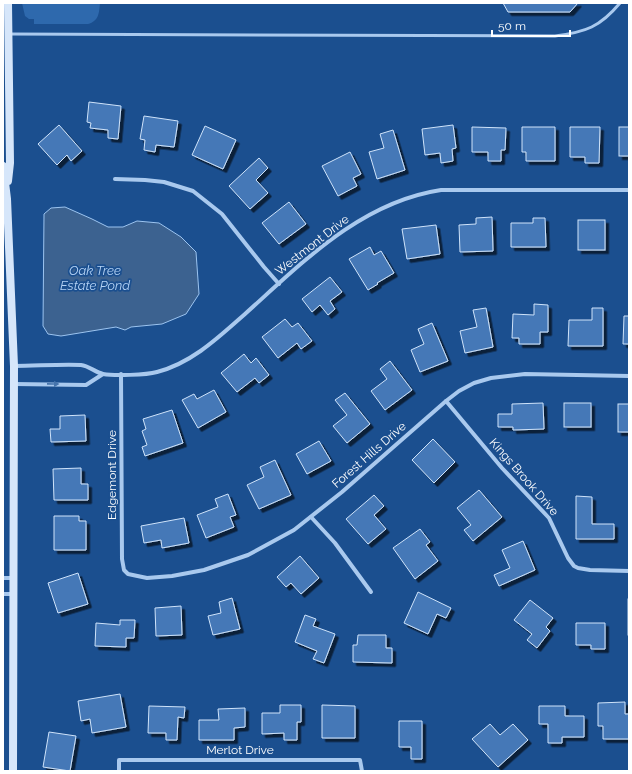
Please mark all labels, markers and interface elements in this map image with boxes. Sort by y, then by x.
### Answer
scale bar [492,12,570,38]
text: 50 m [498,19,526,33]
street label: Westmont Drive [272,212,352,278]
water label: Oak Tree Estate Pond [60,263,130,293]
one-way arrow [47,381,59,388]
street label: Forest Hills Drive [329,419,409,491]
street label: Edgemont Drive [105,430,119,520]
street label: Kings Brook Drive [487,435,561,519]
street label: Merlot Drive [206,743,274,757]

